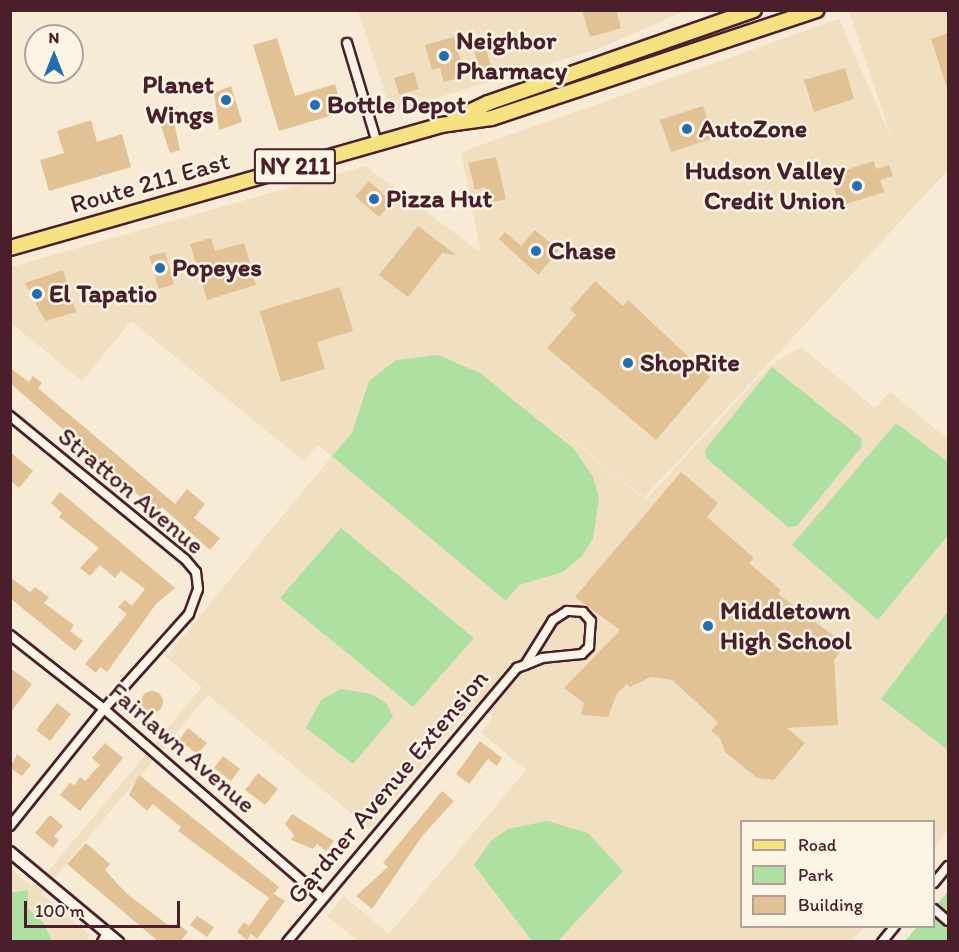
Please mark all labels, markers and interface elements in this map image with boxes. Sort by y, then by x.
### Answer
north arrow [24,24,84,84]
place label: Neighbor Pharmacy [456,25,567,86]
text: N [49,28,59,47]
marker: Neighbor Pharmacy [437,49,451,63]
place label: Planet Wings [142,69,214,130]
place label: Bottle Depot [327,89,467,121]
marker: Planet Wings [219,93,233,107]
marker: Bottle Depot [308,98,322,112]
place label: AutoZone [699,113,807,145]
marker: AutoZone [680,122,694,136]
street label: Route 211 East [67,145,233,221]
road number: NY 211 [253,145,337,187]
place label: Hudson Valley Credit Union [686,155,845,216]
marker: Hudson Valley Credit Union [850,179,864,193]
place label: Pizza Hut [386,183,492,215]
marker: Pizza Hut [367,192,381,206]
place label: Chase [548,235,616,267]
marker: Chase [529,244,543,258]
place label: Popeyes [172,252,262,284]
marker: Popeyes [153,261,167,275]
place label: El Tapatio [49,278,158,310]
marker: El Tapatio [30,287,44,301]
place label: ShopRite [640,347,740,379]
marker: ShopRite [621,356,635,370]
street label: Stratton Avenue [52,421,210,561]
place label: Middletown High School [720,595,851,656]
marker: Middletown High School [701,619,715,633]
street label: Gardner Avenue Extension [281,664,495,910]
street label: Fairlawn Avenue [103,676,261,820]
legend [740,820,935,928]
text: Road [798,834,837,856]
text: Park [798,864,833,886]
scale bar [27,889,183,927]
text: Building [798,894,863,916]
text: 100 m [35,900,85,922]

